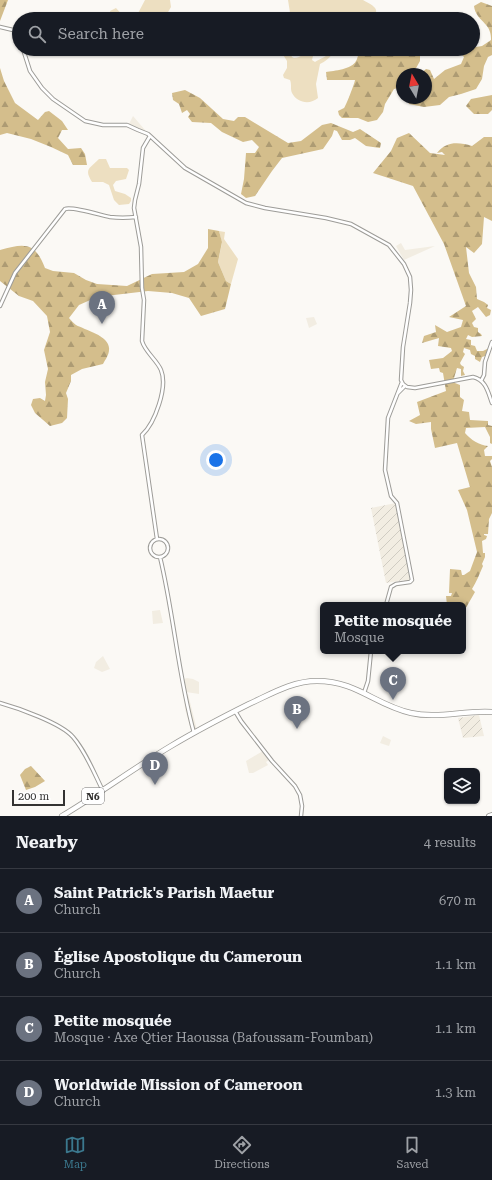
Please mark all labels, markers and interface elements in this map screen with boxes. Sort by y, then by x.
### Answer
search box [12,12,480,56]
icon: search [26,23,48,45]
text: Search here [58,25,144,43]
north arrow [396,68,432,104]
pin: A [89,291,115,324]
your location [206,450,226,470]
popup [320,602,466,654]
text: Petite mosquée [334,612,452,630]
text: Mosque [334,630,384,645]
pin: C [380,667,406,700]
pin: B [284,696,310,729]
pin: D [142,752,168,785]
map controls [444,768,480,804]
button: layers [444,768,480,804]
scale bar [12,788,65,807]
road number: N6 [82,788,104,804]
text: 200 m [18,790,49,803]
text: Nearby [16,832,78,852]
text: 4 results [424,835,476,850]
text: Saint Patrick's Parish Maetur [54,884,274,902]
text: A [24,893,34,908]
text: 670 m [439,893,476,908]
text: Church [54,902,101,917]
text: Église Apostolique du Cameroun [54,948,302,966]
text: B [24,957,34,972]
text: 1.1 km [435,957,476,972]
text: Church [54,966,101,981]
text: Petite mosquée [54,1012,172,1030]
text: C [24,1021,34,1036]
text: 1.1 km [435,1021,476,1036]
text: Mosque · Axe Qtier Haoussa (Bafoussam-Foumban) [54,1030,373,1045]
text: Worldwide Mission of Cameroon [54,1076,303,1094]
text: D [24,1085,34,1100]
text: 1.3 km [435,1085,476,1100]
text: Church [54,1094,101,1109]
tab: Map [64,1134,87,1171]
tab: Directions [214,1134,269,1171]
tab: Saved [397,1134,428,1171]

